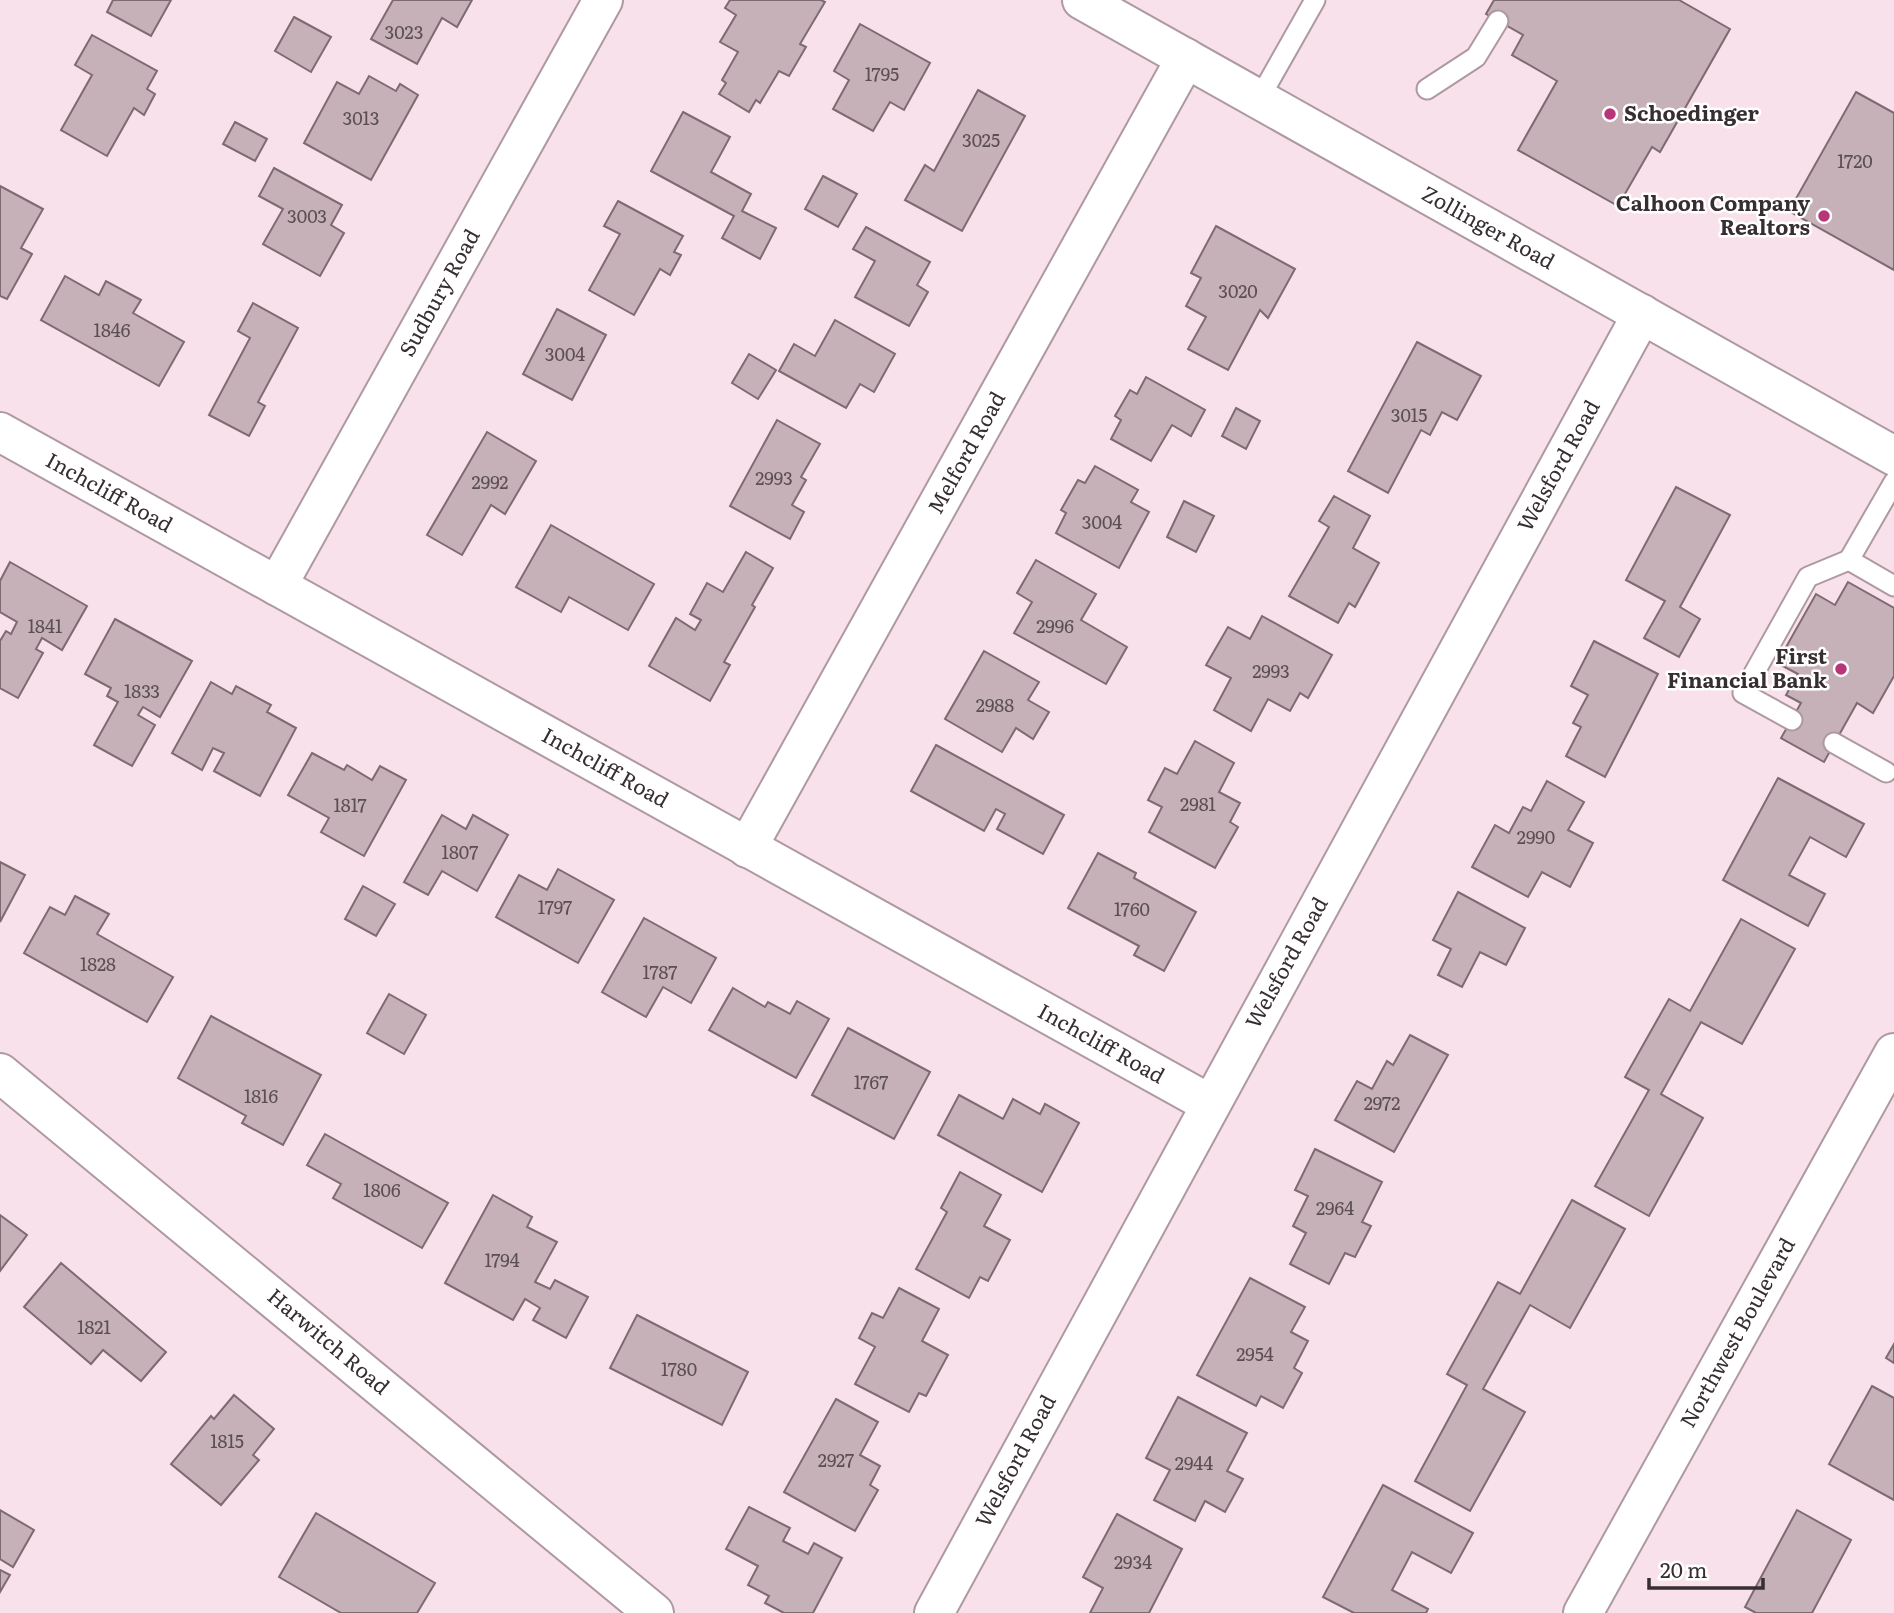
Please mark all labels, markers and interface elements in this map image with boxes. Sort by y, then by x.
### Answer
house number: 3023 [385,18,423,45]
house number: 1795 [865,60,899,87]
place label: Schoedinger [1624,96,1759,127]
house number: 3013 [342,104,380,131]
marker: Schoedinger [1602,106,1618,122]
house number: 3025 [962,126,1000,153]
house number: 1720 [1837,147,1873,174]
street label: Zollinger Road [1417,176,1561,275]
place label: Calhoon Company Realtors [1616,186,1810,241]
house number: 3003 [287,202,327,229]
marker: Calhoon Company Realtors [1816,208,1832,224]
street label: Sudbury Road [390,222,486,361]
house number: 3020 [1218,277,1258,304]
house number: 1846 [94,316,131,343]
house number: 3004 [545,340,585,367]
street label: Melford Road [918,385,1011,519]
street label: Welsford Road [1508,393,1606,536]
house number: 3015 [1391,401,1427,428]
street label: Inchcliff Road [41,443,180,539]
house number: 2993 [755,464,793,491]
house number: 2992 [472,468,508,495]
house number: 3004 [1082,508,1122,535]
house number: 1841 [28,612,62,639]
house number: 2996 [1036,612,1074,639]
place label: First Financial Bank [1667,639,1828,694]
house number: 2993 [1252,657,1290,684]
marker: First Financial Bank [1833,661,1849,677]
house number: 1833 [124,677,160,704]
house number: 2988 [976,691,1014,718]
street label: Inchcliff Road [537,718,676,814]
house number: 2981 [1180,790,1216,817]
house number: 1817 [333,791,367,818]
house number: 2990 [1517,823,1555,850]
house number: 1807 [442,838,478,865]
street label: Welsford Road [1236,890,1334,1033]
house number: 1797 [538,893,572,920]
house number: 1760 [1114,895,1150,922]
house number: 1828 [80,950,116,977]
house number: 1787 [643,958,677,985]
street label: Inchcliff Road [1033,994,1172,1090]
house number: 1767 [854,1068,888,1095]
house number: 1816 [244,1082,278,1109]
house number: 2972 [1364,1089,1400,1116]
house number: 1806 [363,1176,401,1203]
house number: 2964 [1316,1194,1354,1221]
street label: Northwest Boulevard [1671,1231,1801,1432]
house number: 1794 [484,1246,520,1273]
street label: Harwitch Road [262,1280,397,1401]
house number: 1821 [77,1313,111,1340]
house number: 2954 [1236,1340,1274,1367]
house number: 1780 [661,1355,697,1382]
street label: Welsford Road [966,1388,1062,1532]
house number: 1815 [210,1427,244,1454]
house number: 2927 [818,1446,854,1473]
house number: 2944 [1175,1449,1213,1476]
scale bar [1649,1546,1763,1590]
house number: 2934 [1114,1548,1152,1575]
text: 20 m [1660,1553,1707,1584]

